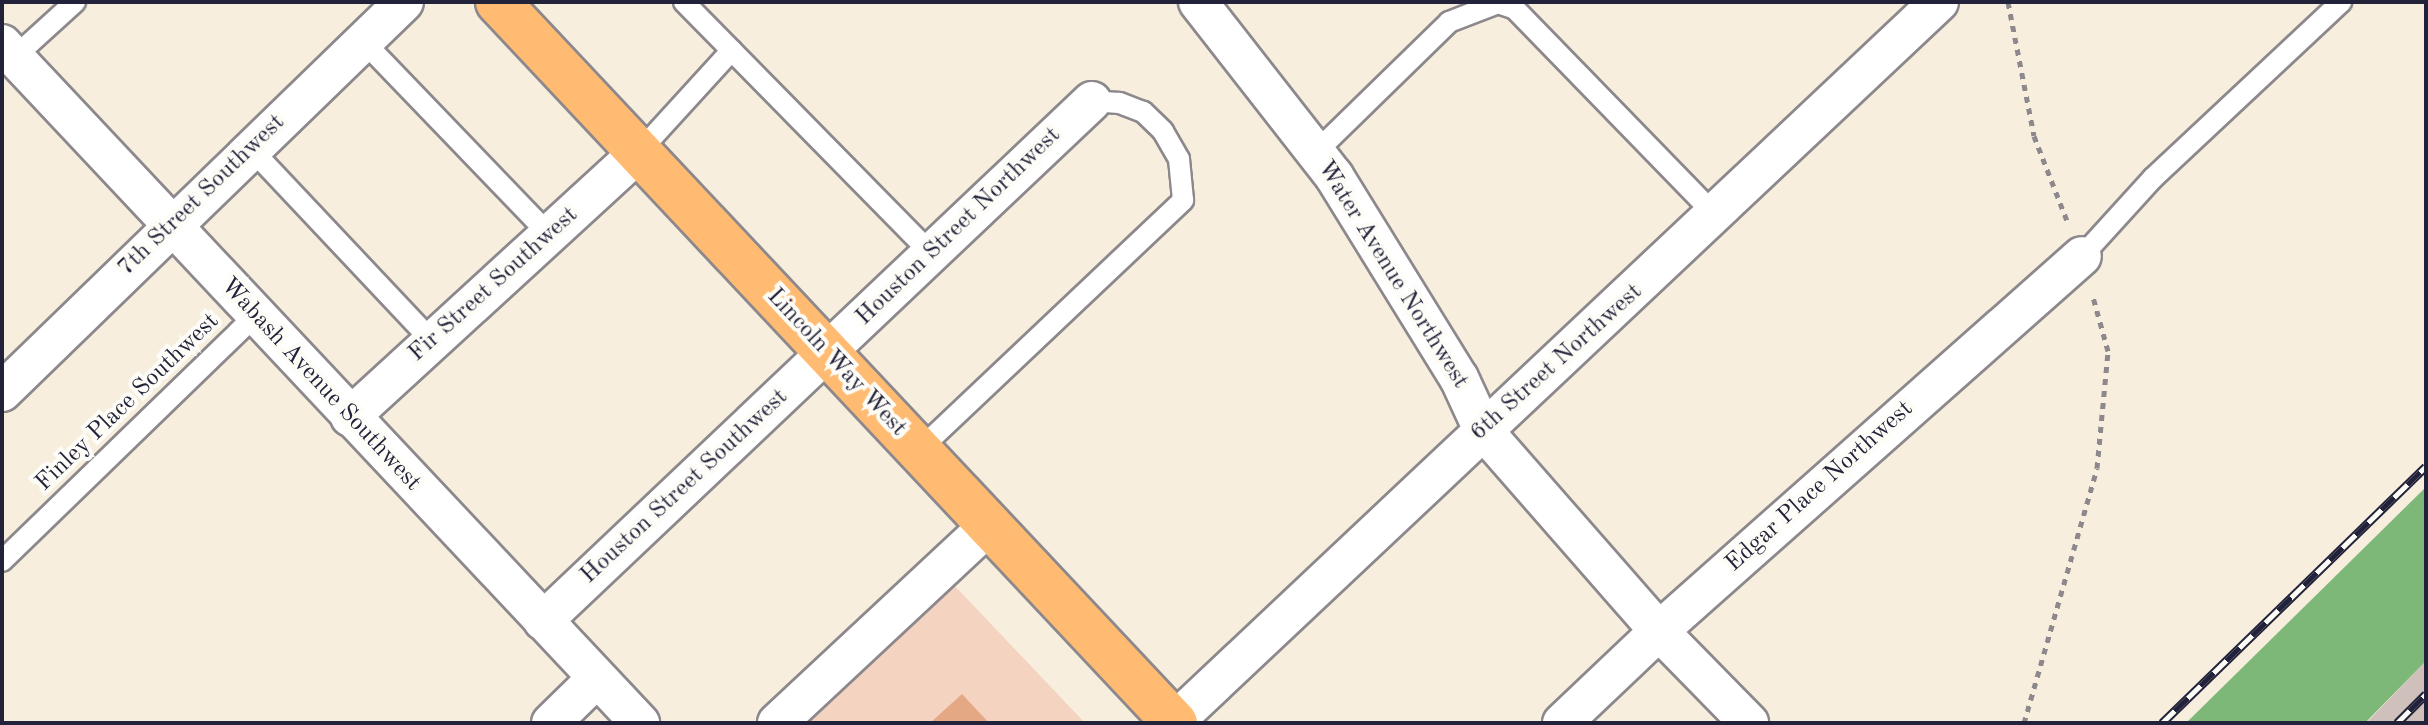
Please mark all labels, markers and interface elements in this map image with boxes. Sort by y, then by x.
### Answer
street label: 7th Street Southwest [113,109,291,283]
street label: Houston Street Northwest [851,122,1067,332]
street label: Water Avenue Northwest [1310,156,1474,394]
street label: Fir Street Southwest [403,201,585,369]
street label: Wabash Avenue Southwest [214,272,426,498]
street label: 6th Street Northwest [1465,278,1649,448]
street label: Lincoln Way West [760,283,912,443]
street label: Finley Place Southwest [30,308,226,498]
street label: Houston Street Southwest [575,383,795,591]
street label: Edgar Place Northwest [1720,395,1920,579]

